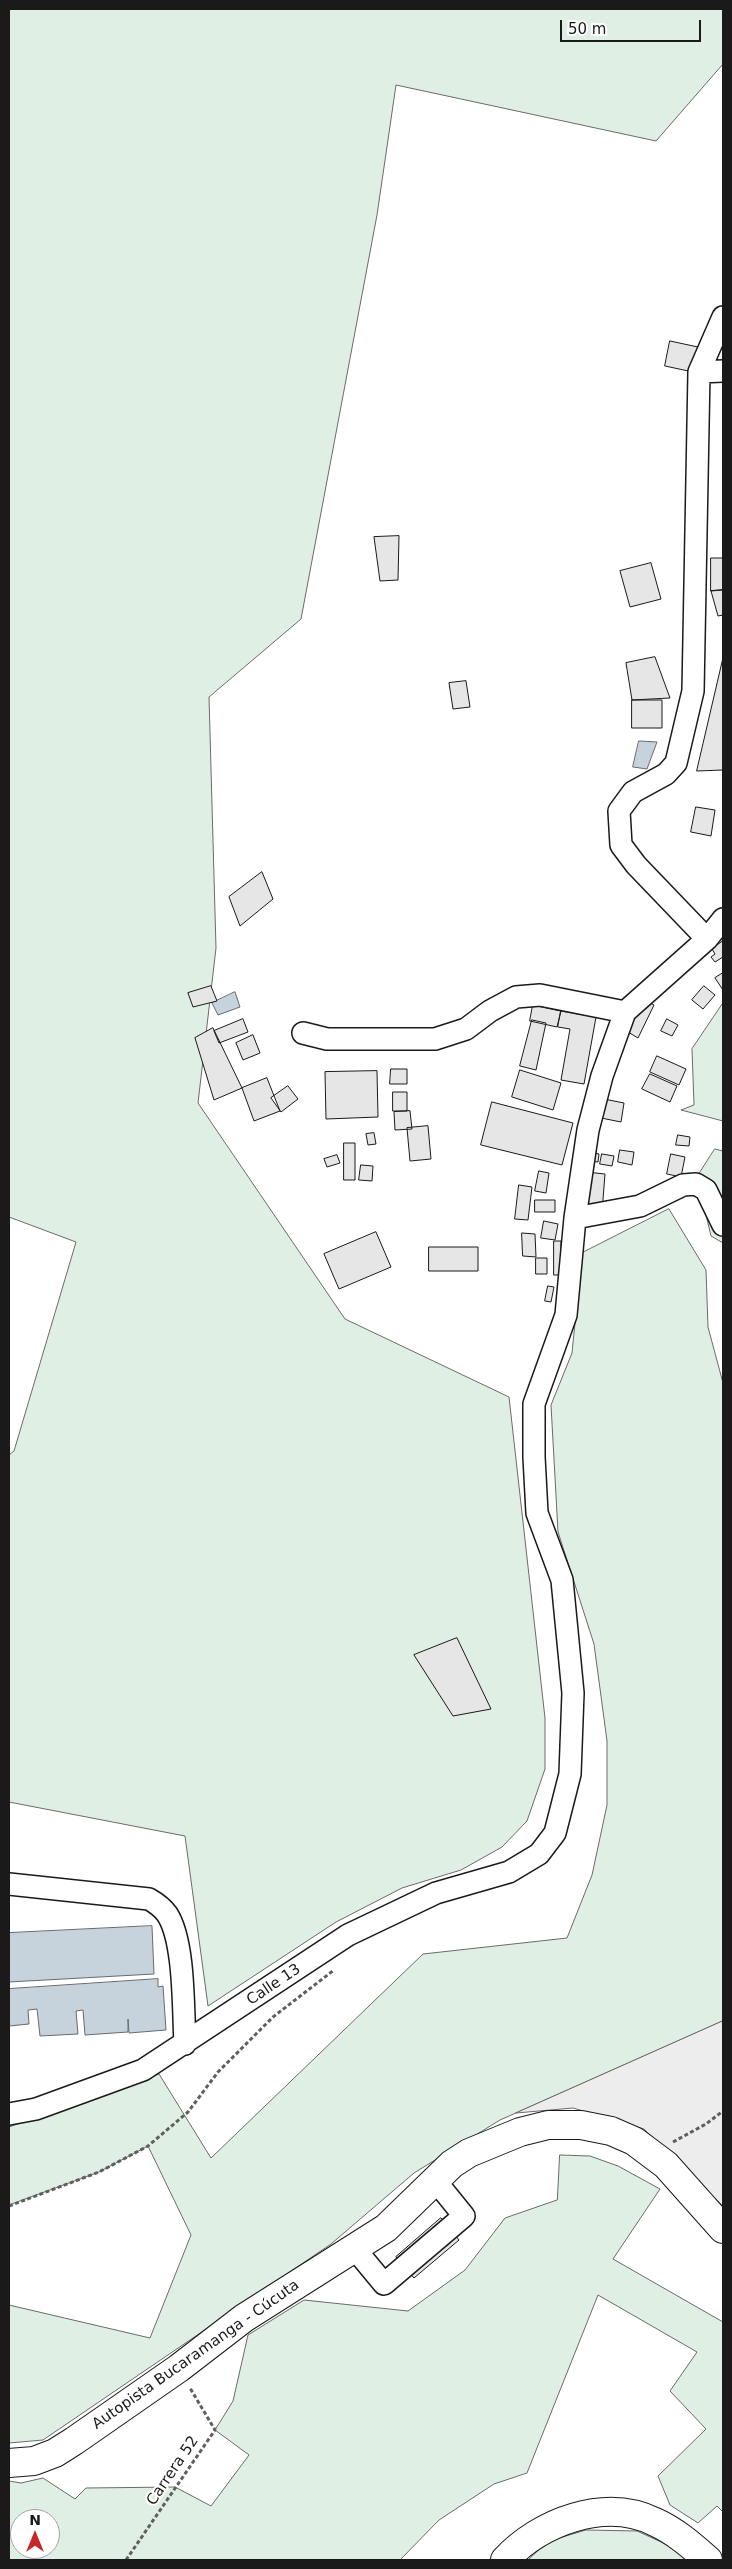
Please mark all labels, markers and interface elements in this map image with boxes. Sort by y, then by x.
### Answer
scale bar [562,10,703,42]
text: 50 m [568,20,606,38]
street label: Calle 13 [244,1960,304,2010]
street label: Autopista Bucaramanga - Cúcuta [89,2276,303,2434]
street label: Carrera 52 [143,2433,203,2509]
north arrow [10,2509,60,2559]
text: N [29,2512,41,2528]

